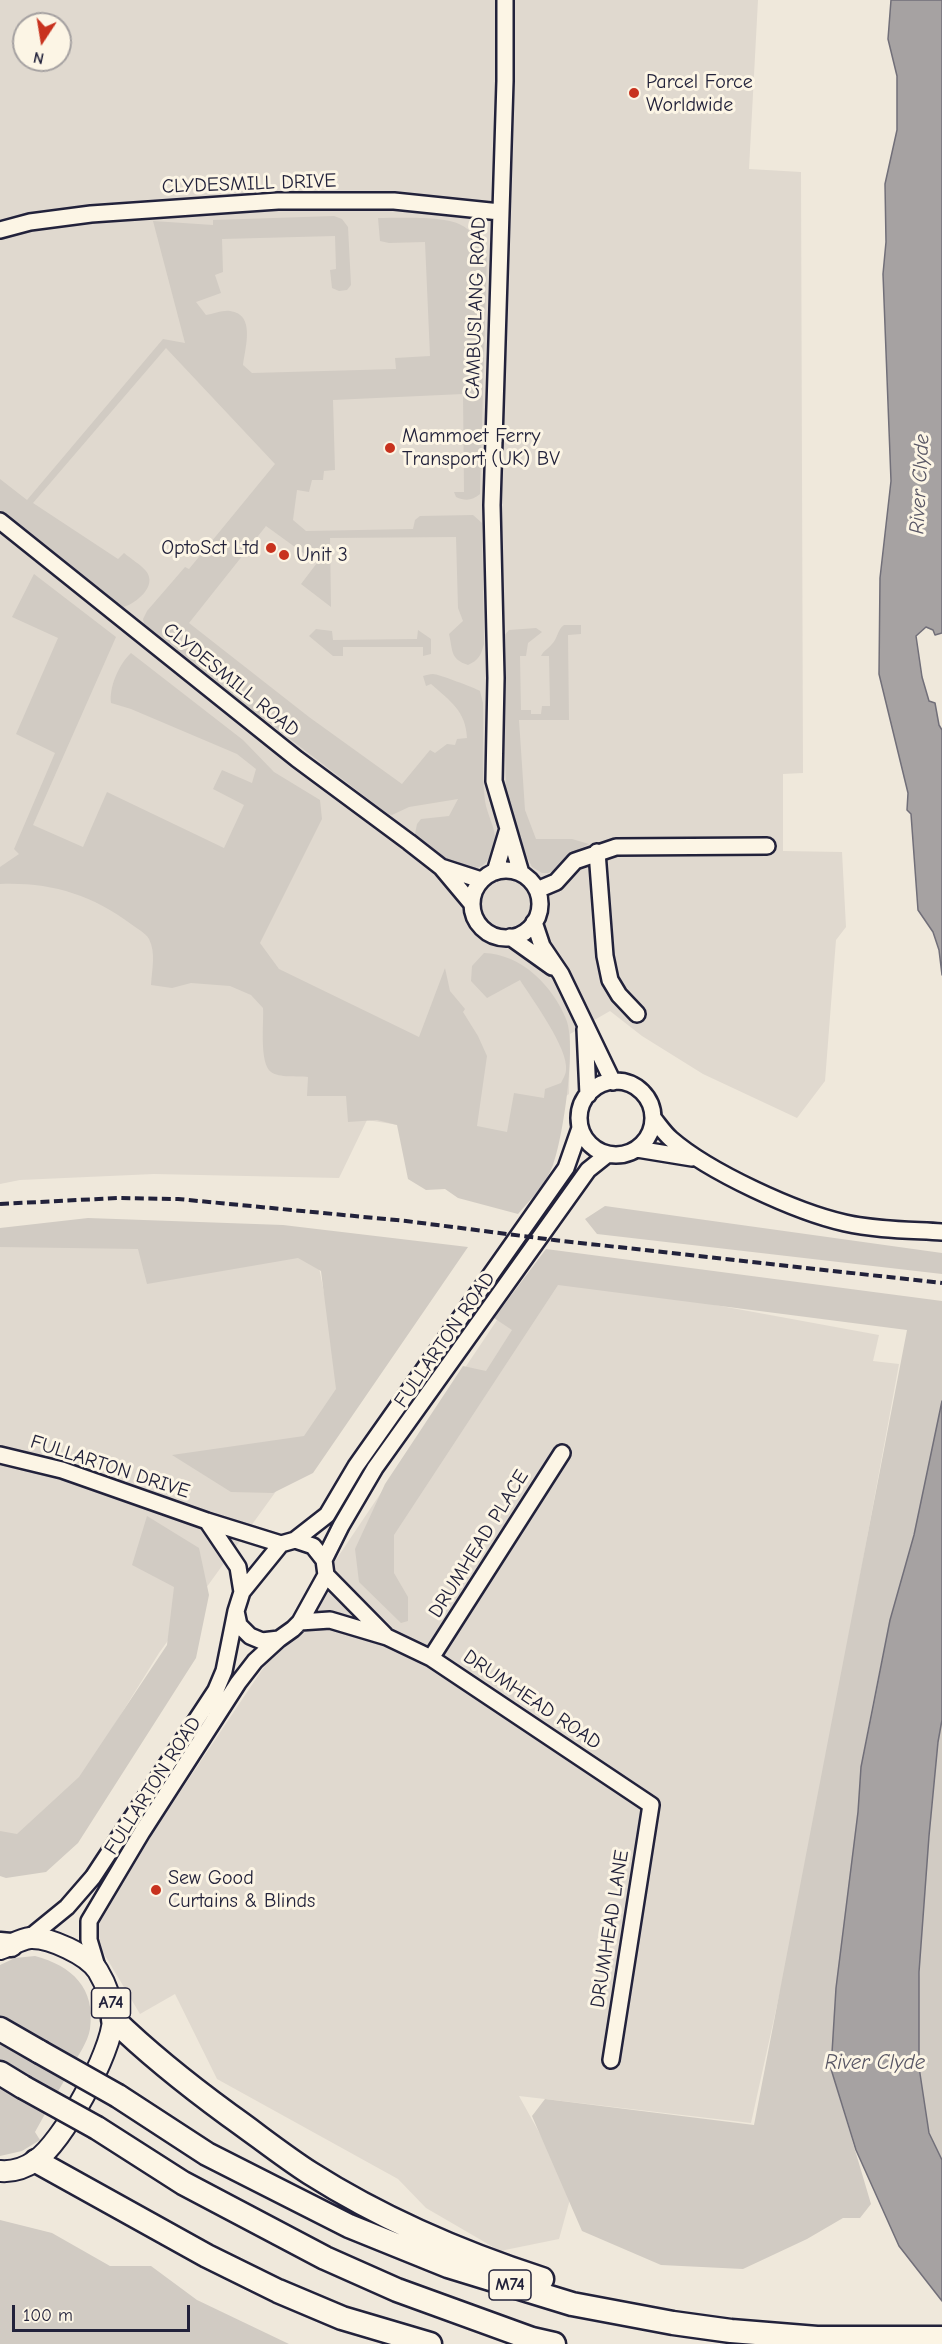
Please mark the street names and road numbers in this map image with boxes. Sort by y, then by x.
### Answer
street label: CLYDESMILL DRIVE [161,169,337,199]
street label: CAMBUSLANG ROAD [461,216,491,400]
street label: CLYDESMILL ROAD [158,618,304,742]
street label: FULLARTON ROAD [389,1268,501,1412]
street label: FULLARTON DRIVE [27,1430,193,1504]
street label: DRUMHEAD PLACE [424,1466,534,1622]
street label: DRUMHEAD ROAD [458,1645,606,1755]
street label: FULLARTON ROAD [99,1712,207,1860]
street label: DRUMHEAD LANE [586,1848,634,2010]
road number: A74 [92,1988,130,2018]
road number: M74 [489,2270,531,2300]

